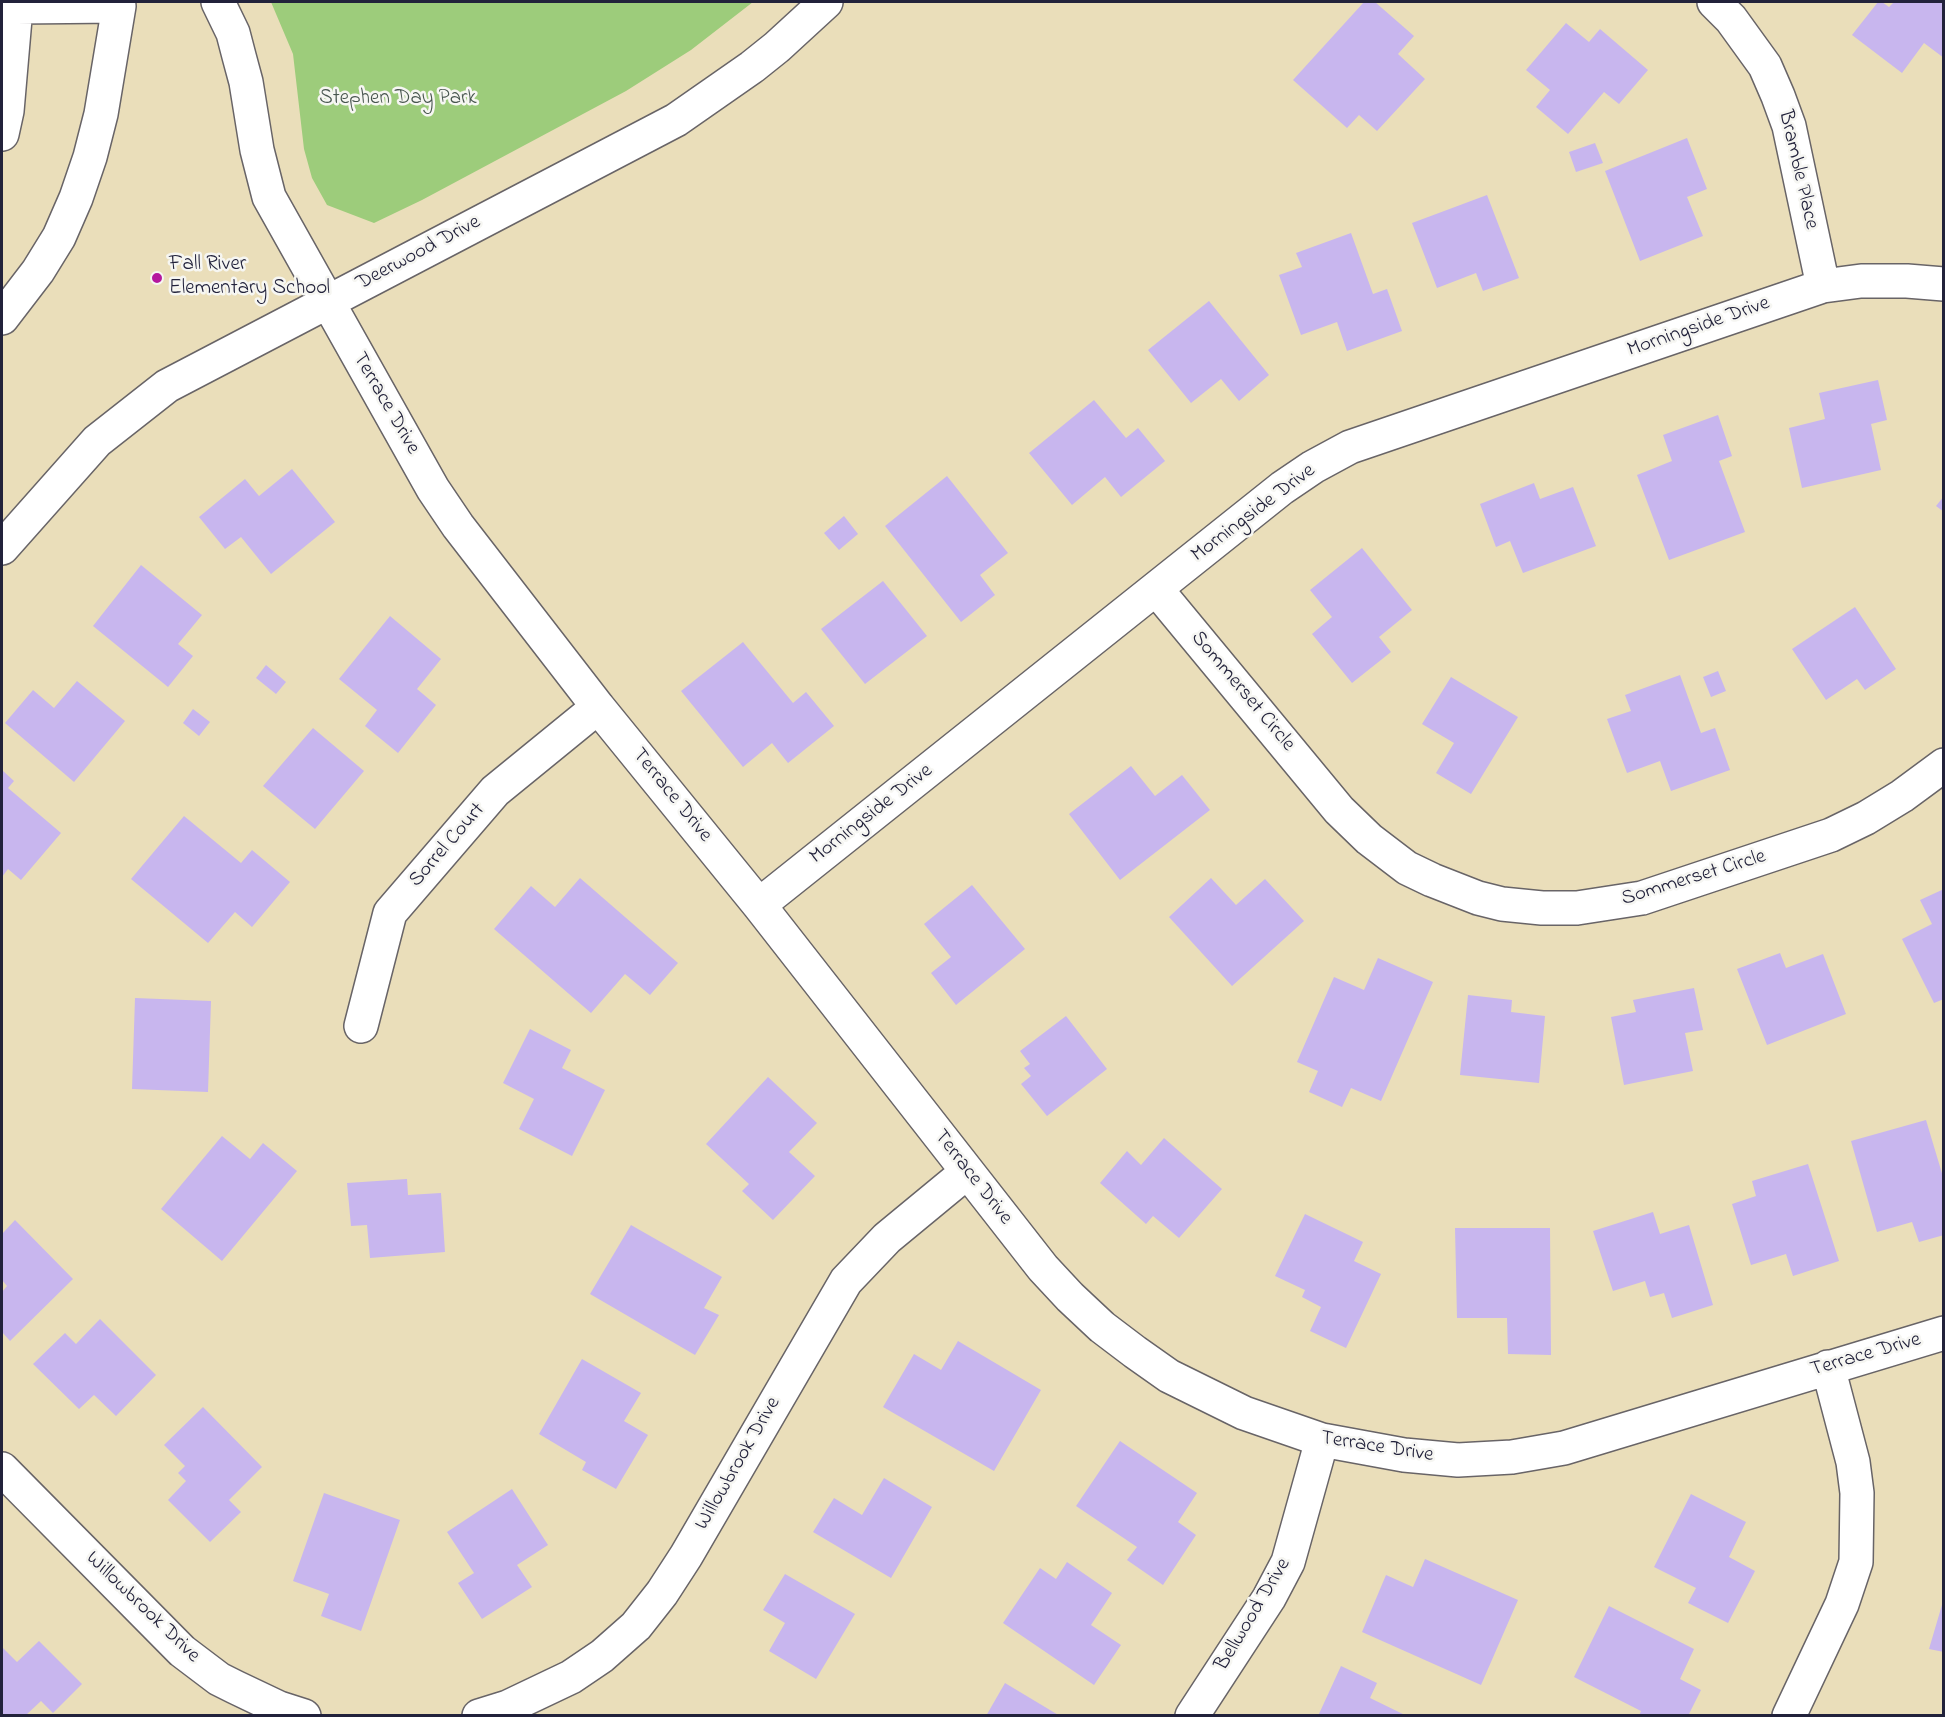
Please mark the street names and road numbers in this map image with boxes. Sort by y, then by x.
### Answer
street label: Bramble Place [1771,108,1823,232]
street label: Deerwood Drive [353,211,485,297]
street label: Morningside Drive [1625,292,1773,364]
street label: Terrace Drive [346,348,424,460]
street label: Morningside Drive [1187,459,1321,569]
street label: Sommerset Circle [1184,627,1300,757]
street label: Terrace Drive [625,744,717,848]
street label: Morningside Drive [806,759,938,871]
street label: Sorrel Court [405,799,491,893]
street label: Sommerset Circle [1619,845,1769,913]
street label: Terrace Drive [927,1125,1017,1231]
street label: Terrace Drive [1808,1328,1924,1384]
street label: Willowbrook Drive [691,1393,787,1535]
street label: Terrace Drive [1319,1427,1435,1469]
street label: Willowbrook Drive [79,1547,205,1669]
street label: Bellwood Drive [1211,1554,1297,1676]

